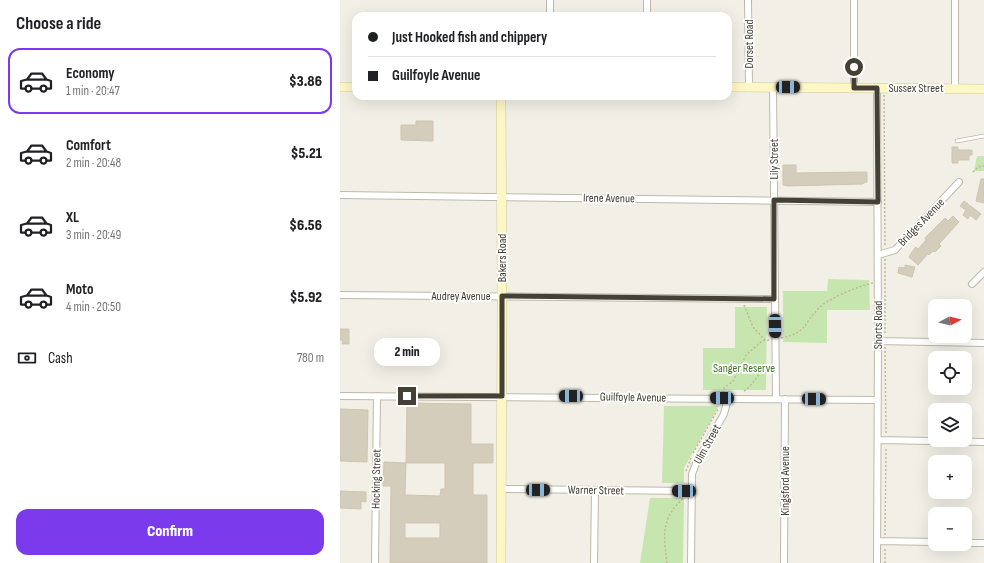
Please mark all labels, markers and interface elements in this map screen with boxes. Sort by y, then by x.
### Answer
text: Choose a ride [16,13,101,34]
street label: Dorset Road [742,20,757,68]
text: Just Hooked fish and chippery [392,28,547,47]
route start [845,58,863,76]
icon: car [18,63,54,99]
text: Economy [66,64,115,83]
text: Guilfoyle Avenue [392,66,480,85]
text: $3.86 [289,72,322,91]
car [776,81,800,93]
street label: Sussex Street [888,81,944,96]
text: 1 min · 20:47 [66,83,120,99]
icon: car [18,135,54,171]
text: Comfort [66,136,111,155]
street label: Lily Street [767,138,782,179]
text: $5.21 [291,144,322,163]
text: 2 min · 20:48 [66,155,121,171]
street label: Irene Avenue [583,191,635,206]
street label: Bridges Avenue [895,195,948,250]
icon: car [18,207,54,243]
text: XL [66,208,79,227]
text: $6.56 [289,216,322,235]
text: 3 min · 20:49 [66,227,121,243]
street label: Bakers Road [495,234,510,282]
icon: car [18,279,54,315]
text: Moto [66,280,93,299]
text: $5.92 [290,288,322,307]
street label: Audrey Avenue [430,289,491,304]
text: 4 min · 20:50 [66,299,121,315]
north arrow [928,299,972,343]
map controls [928,299,972,551]
street label: Shorts Road [871,301,886,349]
car [769,314,781,338]
callout: 2 min [374,338,440,366]
text: 2 min [394,344,420,360]
icon: cash [16,347,38,369]
text: Cash [48,349,73,368]
text: 780 m [297,350,324,366]
button: locate [928,351,972,395]
park label: Sanger Reserve [713,361,775,376]
route end [398,387,416,405]
street label: Guilfoyle Avenue [600,389,667,406]
car [559,390,583,402]
car [710,392,734,404]
car [802,393,826,405]
button: layers [928,403,972,447]
street label: Ulm Street [690,421,725,467]
street label: Kingsford Avenue [778,446,793,516]
street label: Hocking Street [368,449,385,509]
button: + [928,455,972,499]
street label: Warner Street [568,483,625,498]
car [526,484,550,496]
car [672,485,696,497]
button: − [928,507,972,551]
button: Confirm [16,509,324,555]

